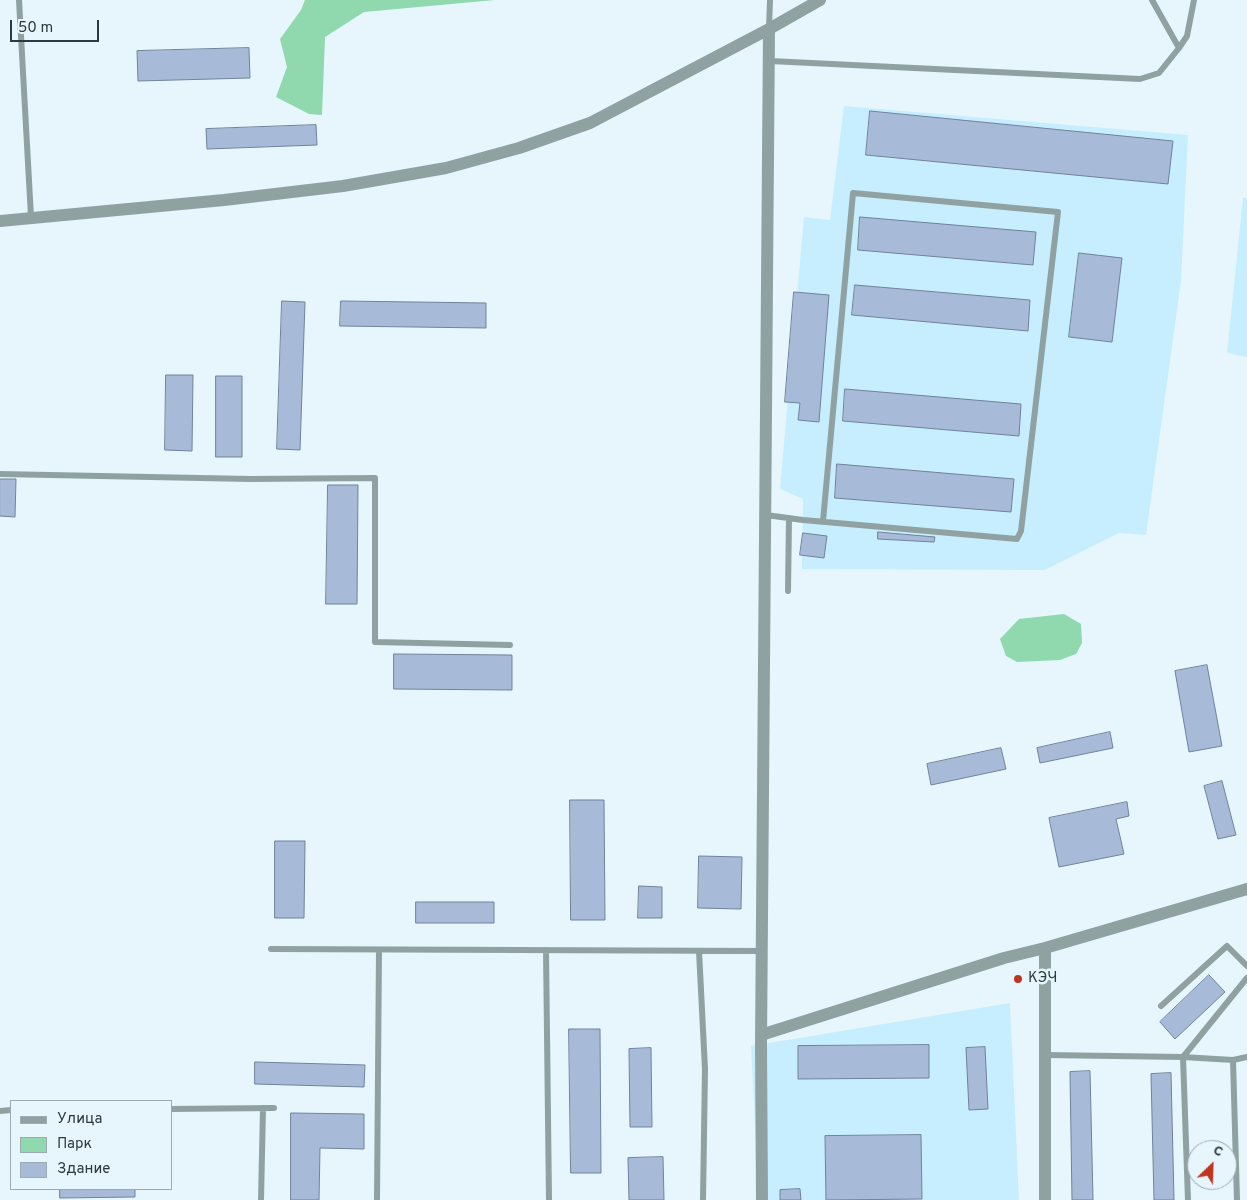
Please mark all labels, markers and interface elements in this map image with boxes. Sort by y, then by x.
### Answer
scale bar [12,10,101,42]
text: 50 m [18,19,53,38]
place label: КЭЧ [1028,970,1058,988]
marker: КЭЧ [1012,973,1024,985]
legend [10,1100,172,1190]
text: Улица [57,1110,102,1129]
text: Парк [57,1135,92,1154]
north arrow [1187,1140,1237,1190]
text: С [1210,1142,1225,1161]
text: Здание [57,1160,110,1179]

